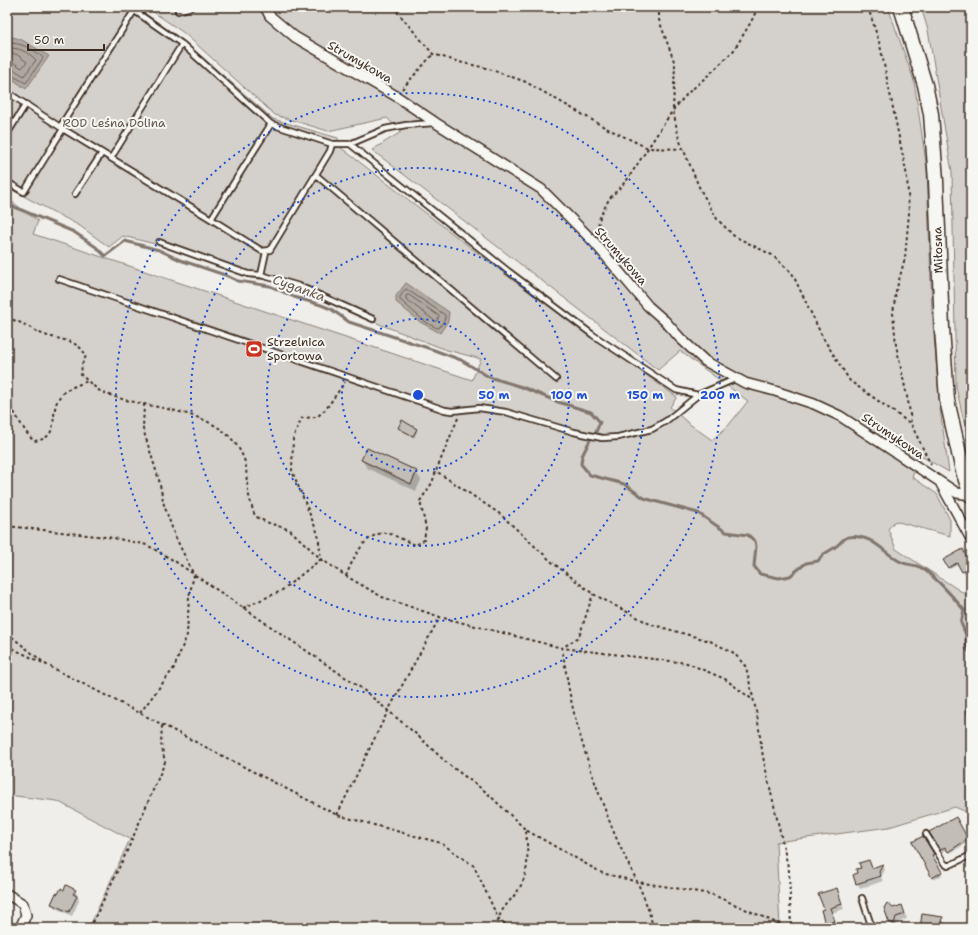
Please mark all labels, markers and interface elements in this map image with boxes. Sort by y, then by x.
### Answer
scale bar [28,26,104,52]
text: 50 m [34,32,64,48]
street label: Strumykowa [325,37,396,87]
park label: ROD Leśna Dolina [63,115,166,131]
street label: Strumykowa [591,224,651,289]
street label: Miłosna [929,226,947,274]
water label: Cyganka [270,271,328,305]
place label: Strzelnica Sportowa [267,334,325,364]
sports icon: Strzelnica Sportowa [244,339,264,359]
text: 50 m [479,387,510,403]
text: 100 m [551,387,588,403]
text: 150 m [627,387,663,403]
text: 200 m [700,387,740,403]
centre of rings [411,388,425,402]
street label: Strumykowa [859,409,928,463]

